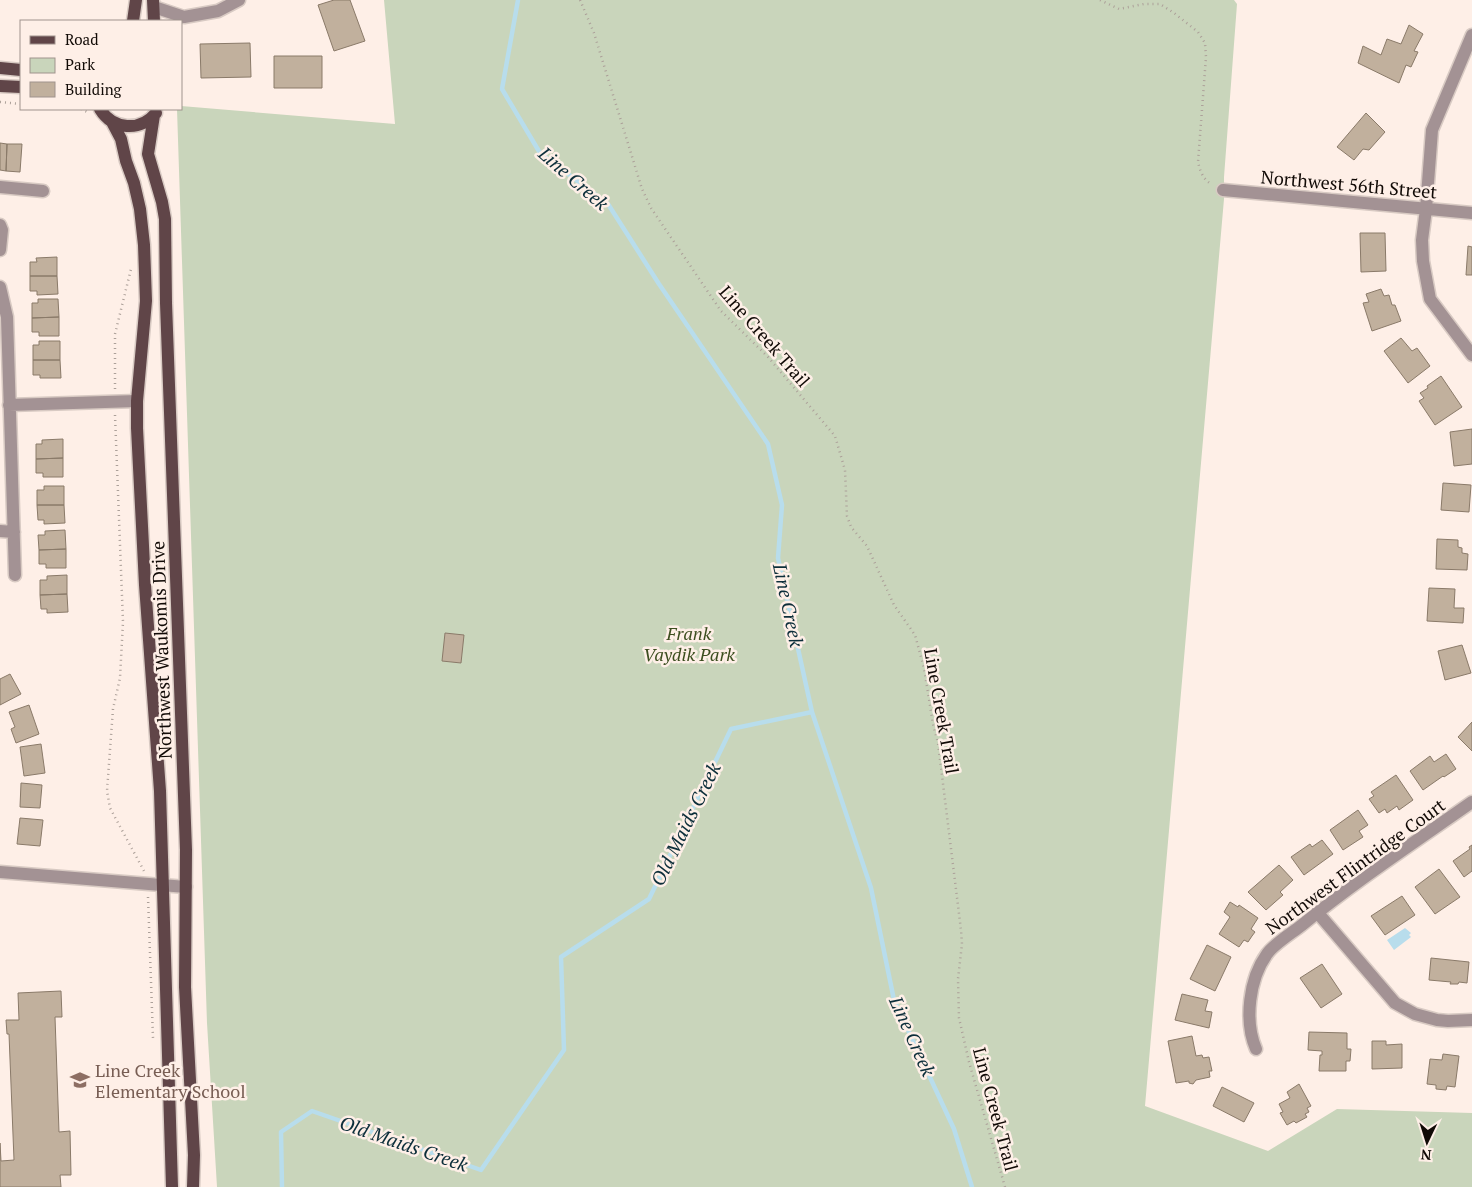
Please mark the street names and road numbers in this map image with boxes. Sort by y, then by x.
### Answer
street label: Northwest 56th Street [1260,164,1438,204]
street label: Line Creek Trail [714,280,816,392]
street label: Northwest Waukomis Drive [145,541,177,759]
street label: Line Creek Trail [919,646,965,776]
street label: Northwest Flintridge Court [1260,793,1450,939]
street label: Line Creek Trail [968,1044,1024,1174]

